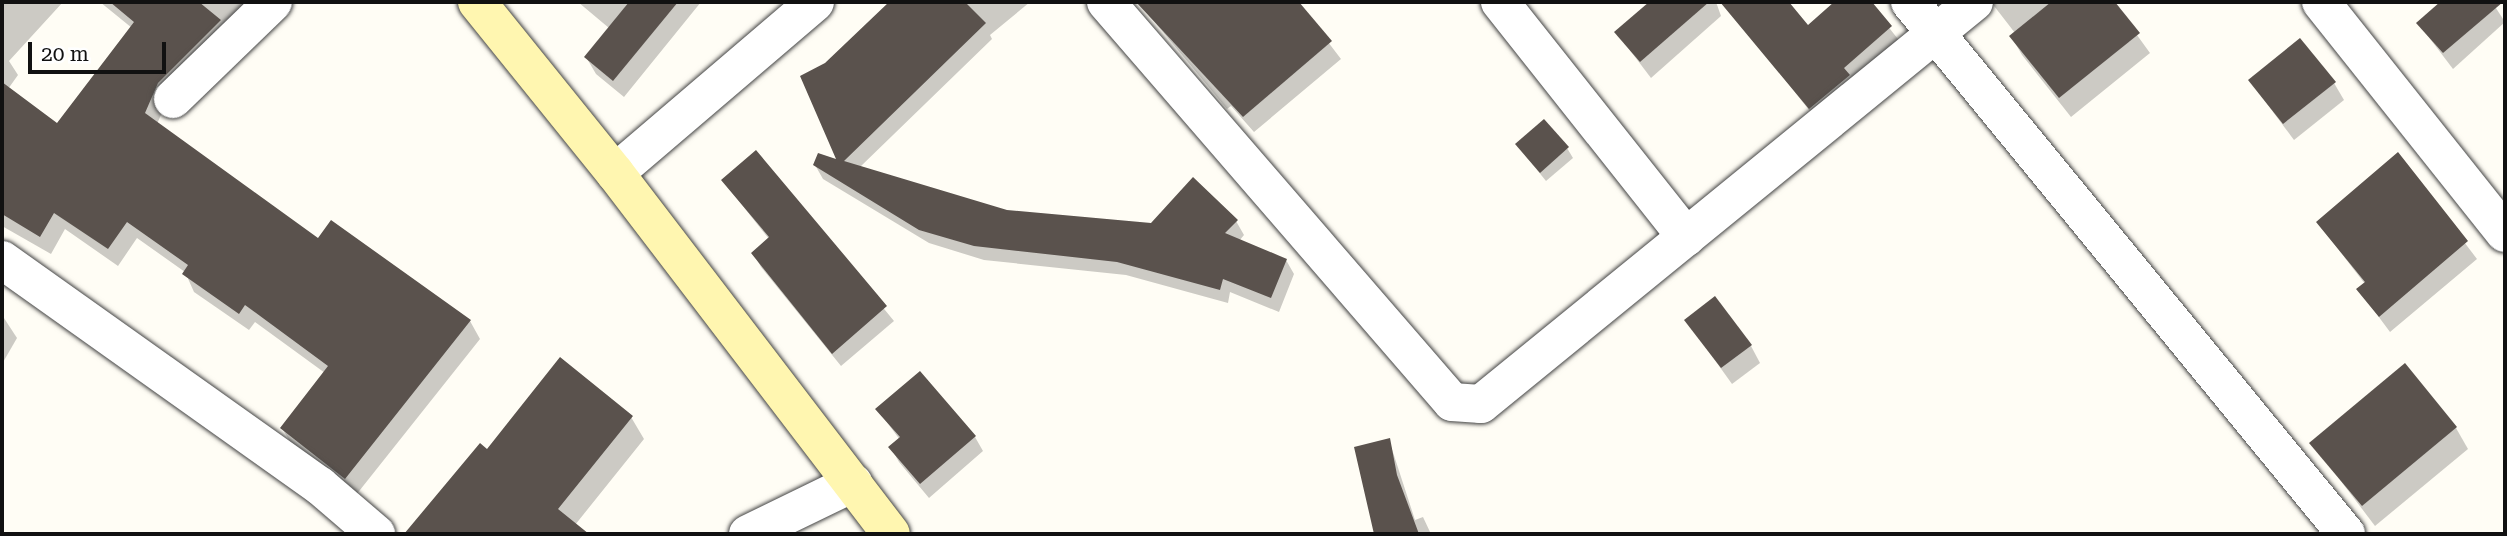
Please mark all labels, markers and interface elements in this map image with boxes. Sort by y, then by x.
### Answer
scale bar [32,28,170,72]
text: 20 m [41,42,89,66]

